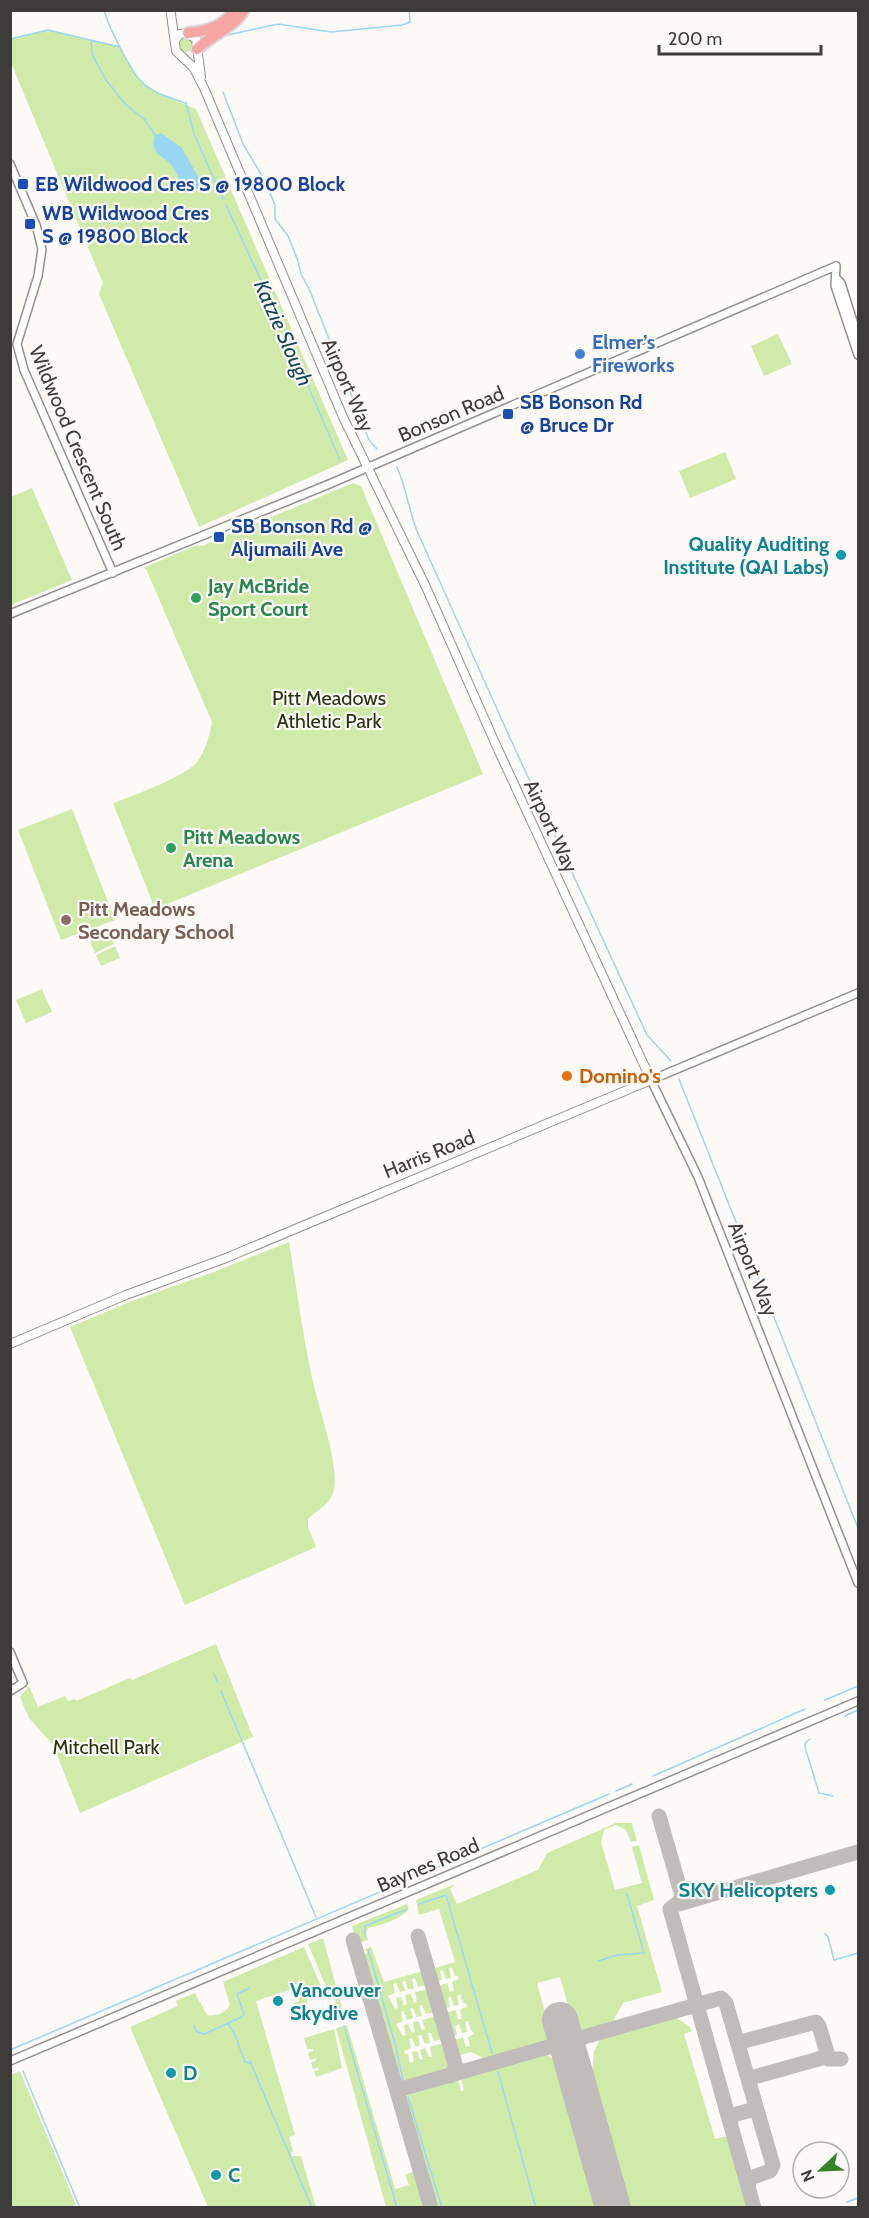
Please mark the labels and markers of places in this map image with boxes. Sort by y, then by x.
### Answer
place label: EB Wildwood Cres S @ 19800 Block [35,172,345,196]
marker: EB Wildwood Cres S @ 19800 Block [16,177,30,191]
place label: WB Wildwood Cres S @ 19800 Block [42,201,209,248]
marker: WB Wildwood Cres S @ 19800 Block [23,217,37,231]
place label: Elmer’s Fireworks [592,330,674,377]
marker: Elmer’s Fireworks [573,347,587,361]
place label: SB Bonson Rd @ Bruce Dr [520,390,643,437]
marker: SB Bonson Rd @ Bruce Dr [501,407,515,421]
place label: SB Bonson Rd @ Aljumaili Ave [231,514,372,561]
marker: SB Bonson Rd @ Aljumaili Ave [212,530,226,544]
place label: Quality Auditing Institute (QAI Labs) [663,532,829,579]
marker: Quality Auditing Institute (QAI Labs) [834,548,848,562]
place label: Jay McBride Sport Court [207,574,309,621]
marker: Jay McBride Sport Court [189,591,203,605]
place label: Pitt Meadows Arena [183,825,300,872]
marker: Pitt Meadows Arena [164,841,178,855]
place label: Pitt Meadows Secondary School [78,897,234,944]
marker: Pitt Meadows Secondary School [59,913,73,927]
place label: Domino's [579,1064,661,1088]
marker: Domino's [560,1069,574,1083]
place label: SKY Helicopters [679,1878,818,1902]
marker: SKY Helicopters [823,1883,837,1897]
place label: Vancouver Skydive [290,1978,381,2025]
marker: Vancouver Skydive [271,1994,285,2008]
place label: D [183,2061,197,2085]
marker: D [164,2066,178,2080]
place label: C [228,2163,240,2187]
marker: C [209,2168,223,2182]

